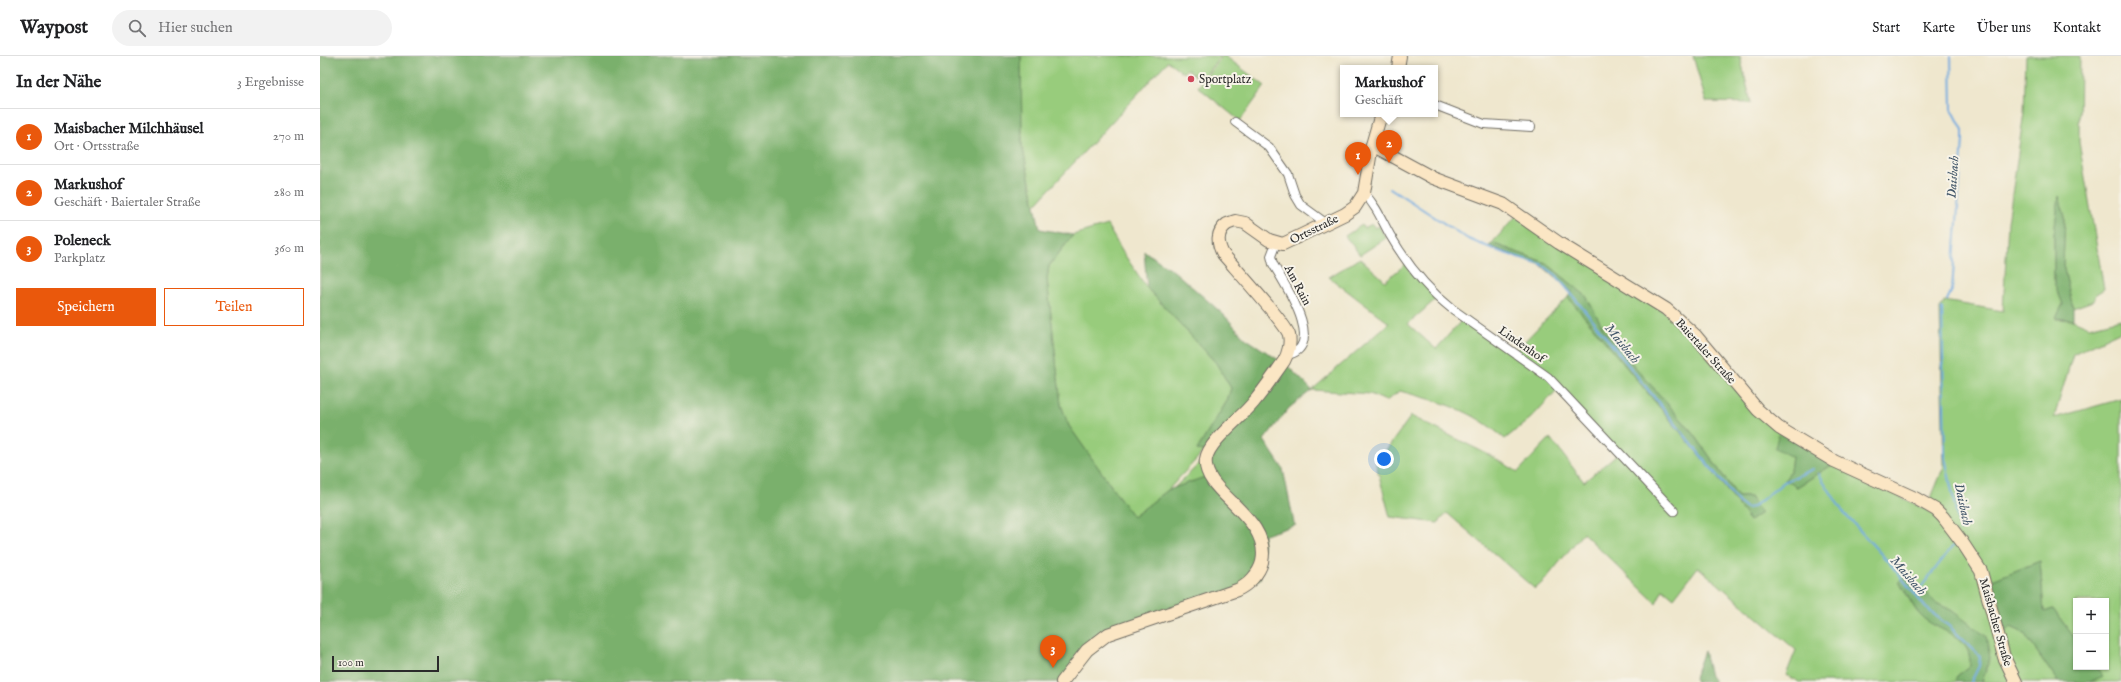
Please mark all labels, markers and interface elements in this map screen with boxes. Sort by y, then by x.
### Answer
search box [112,10,392,46]
text: Waypost [20,16,88,40]
icon: search [126,17,148,39]
text: Hier suchen [158,18,233,37]
text: Start [1872,19,1900,37]
text: Karte [1922,19,1955,37]
text: Über uns [1977,19,2031,37]
text: Kontakt [2053,19,2101,37]
popup [1340,65,1438,117]
text: In der Nähe [16,72,101,93]
place label: Sportplatz [1199,72,1252,88]
text: Markushof [1355,73,1423,92]
text: 3 Ergebnisse [237,74,304,91]
marker: Sportplatz [1186,74,1196,84]
text: Geschäft [1355,92,1403,109]
text: Maisbacher Milchhäusel [54,119,204,138]
text: 1 [27,128,31,145]
text: 270 m [273,128,304,145]
pin: 2 [1376,130,1402,163]
text: Ort · Ortsstraße [54,138,139,155]
pin: 1 [1345,142,1371,175]
water label: Daisbach [1944,155,1963,199]
text: Markushof [54,175,123,194]
text: 2 [26,184,32,201]
text: 280 m [274,184,304,201]
text: Geschäft · Baiertaler Straße [54,194,200,211]
street label: Ortsstraße [1287,211,1341,248]
text: Poleneck [54,231,111,250]
text: 3 [27,240,31,257]
text: 360 m [274,240,304,257]
text: Parkplatz [54,250,105,267]
street label: Am Rain [1280,261,1315,309]
button: Speichern [16,288,156,326]
button: Teilen [164,288,304,326]
street label: Baiertaler Straße [1672,316,1739,387]
water label: Maisbach [1601,320,1643,368]
street label: Lindenhof [1495,323,1550,367]
your location [1374,449,1394,469]
water label: Daisbach [1950,482,1975,527]
water label: Maisbach [1886,553,1930,600]
street label: Maisbacher Straße [1976,576,2015,668]
map controls [2073,598,2109,670]
button: + [2073,598,2109,634]
button: − [2073,634,2109,670]
pin: 3 [1040,635,1066,668]
scale bar [332,654,439,673]
text: 100 m [338,656,364,670]

